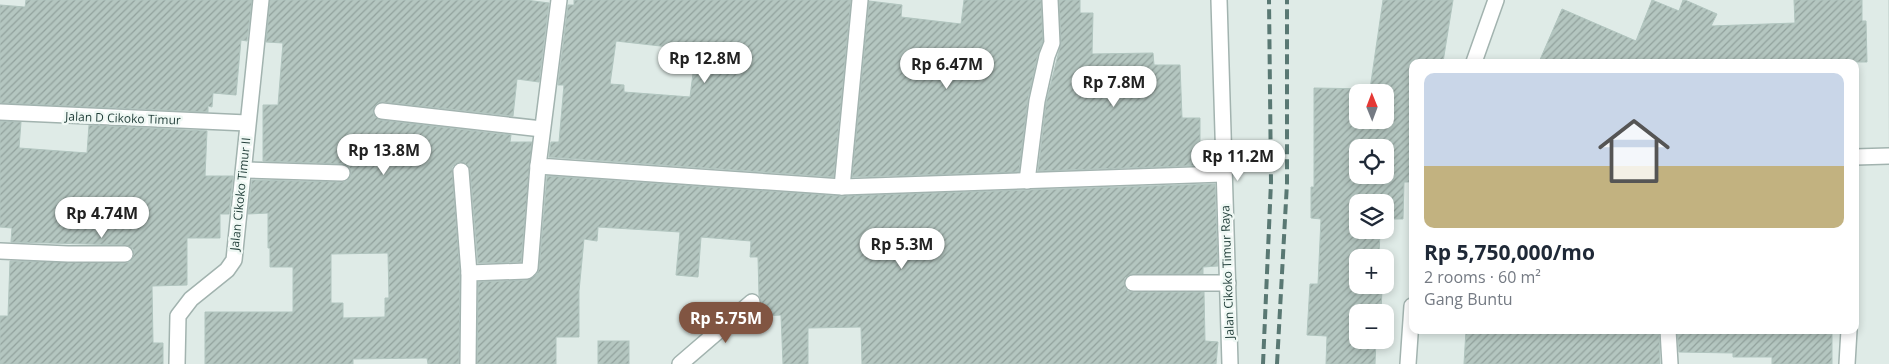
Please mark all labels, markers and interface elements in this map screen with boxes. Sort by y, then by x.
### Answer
pin: Rp 12.8M [653,42,757,84]
text: Rp 12.8M [669,47,741,69]
pin: Rp 6.47M [895,48,999,90]
text: Rp 6.47M [911,53,983,75]
pin: Rp 7.8M [1068,66,1160,108]
text: Rp 7.8M [1083,71,1145,93]
north arrow [1349,84,1394,129]
map controls [1349,84,1394,349]
icon: home [1589,106,1679,196]
street label: Jalan D Cikoko Timur [64,107,181,129]
pin: Rp 13.8M [332,134,436,176]
street label: Jalan Cikoko Timur II [226,137,254,252]
text: Rp 13.8M [348,139,420,161]
button: locate [1349,139,1394,184]
pin: Rp 11.2M [1186,140,1290,182]
text: Rp 11.2M [1202,145,1274,167]
button: layers [1349,194,1394,239]
pin: Rp 4.74M [50,196,154,239]
text: Rp 4.74M [66,202,138,224]
street label: Jalan Cikoko Timur Raya [1216,205,1238,340]
pin: Rp 5.3M [856,228,948,270]
text: Rp 5.3M [871,233,933,255]
text: Rp 5,750,000/mo [1424,238,1595,266]
button: + [1349,249,1394,294]
text: 2 rooms · 60 m² [1424,266,1541,288]
text: Gang Buntu [1424,288,1513,310]
pin: Rp 5.75M [674,302,778,344]
button: − [1349,304,1394,349]
text: Rp 5.75M [690,307,762,329]

